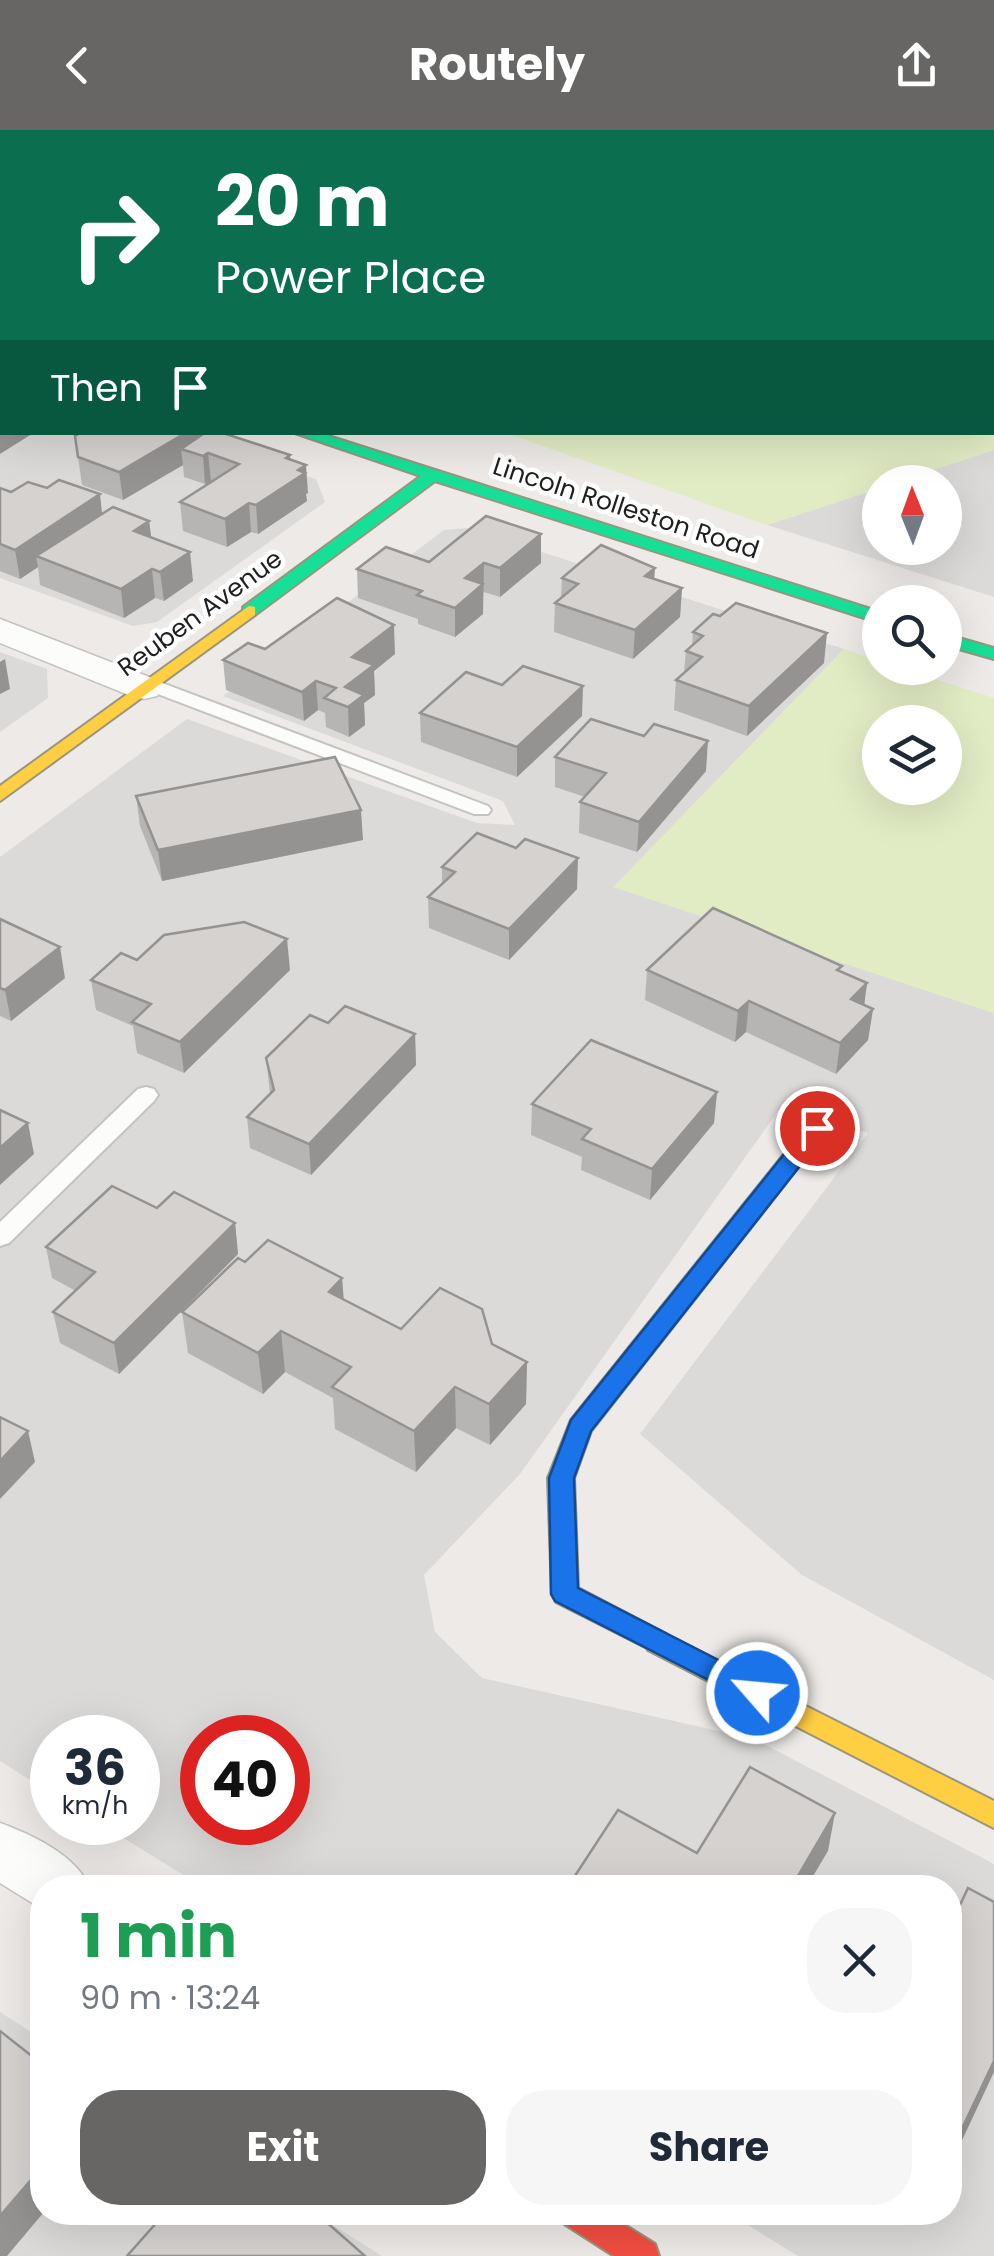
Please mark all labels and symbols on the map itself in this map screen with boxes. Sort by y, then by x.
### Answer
street label: Lincoln Rolleston Road [488,448,764,568]
north arrow [862,465,962,565]
street label: Reuben Avenue [111,541,289,685]
pin [775,1086,860,1171]
position arrow [705,1641,809,1745]
speed limit sign: 40 [180,1715,310,1845]

